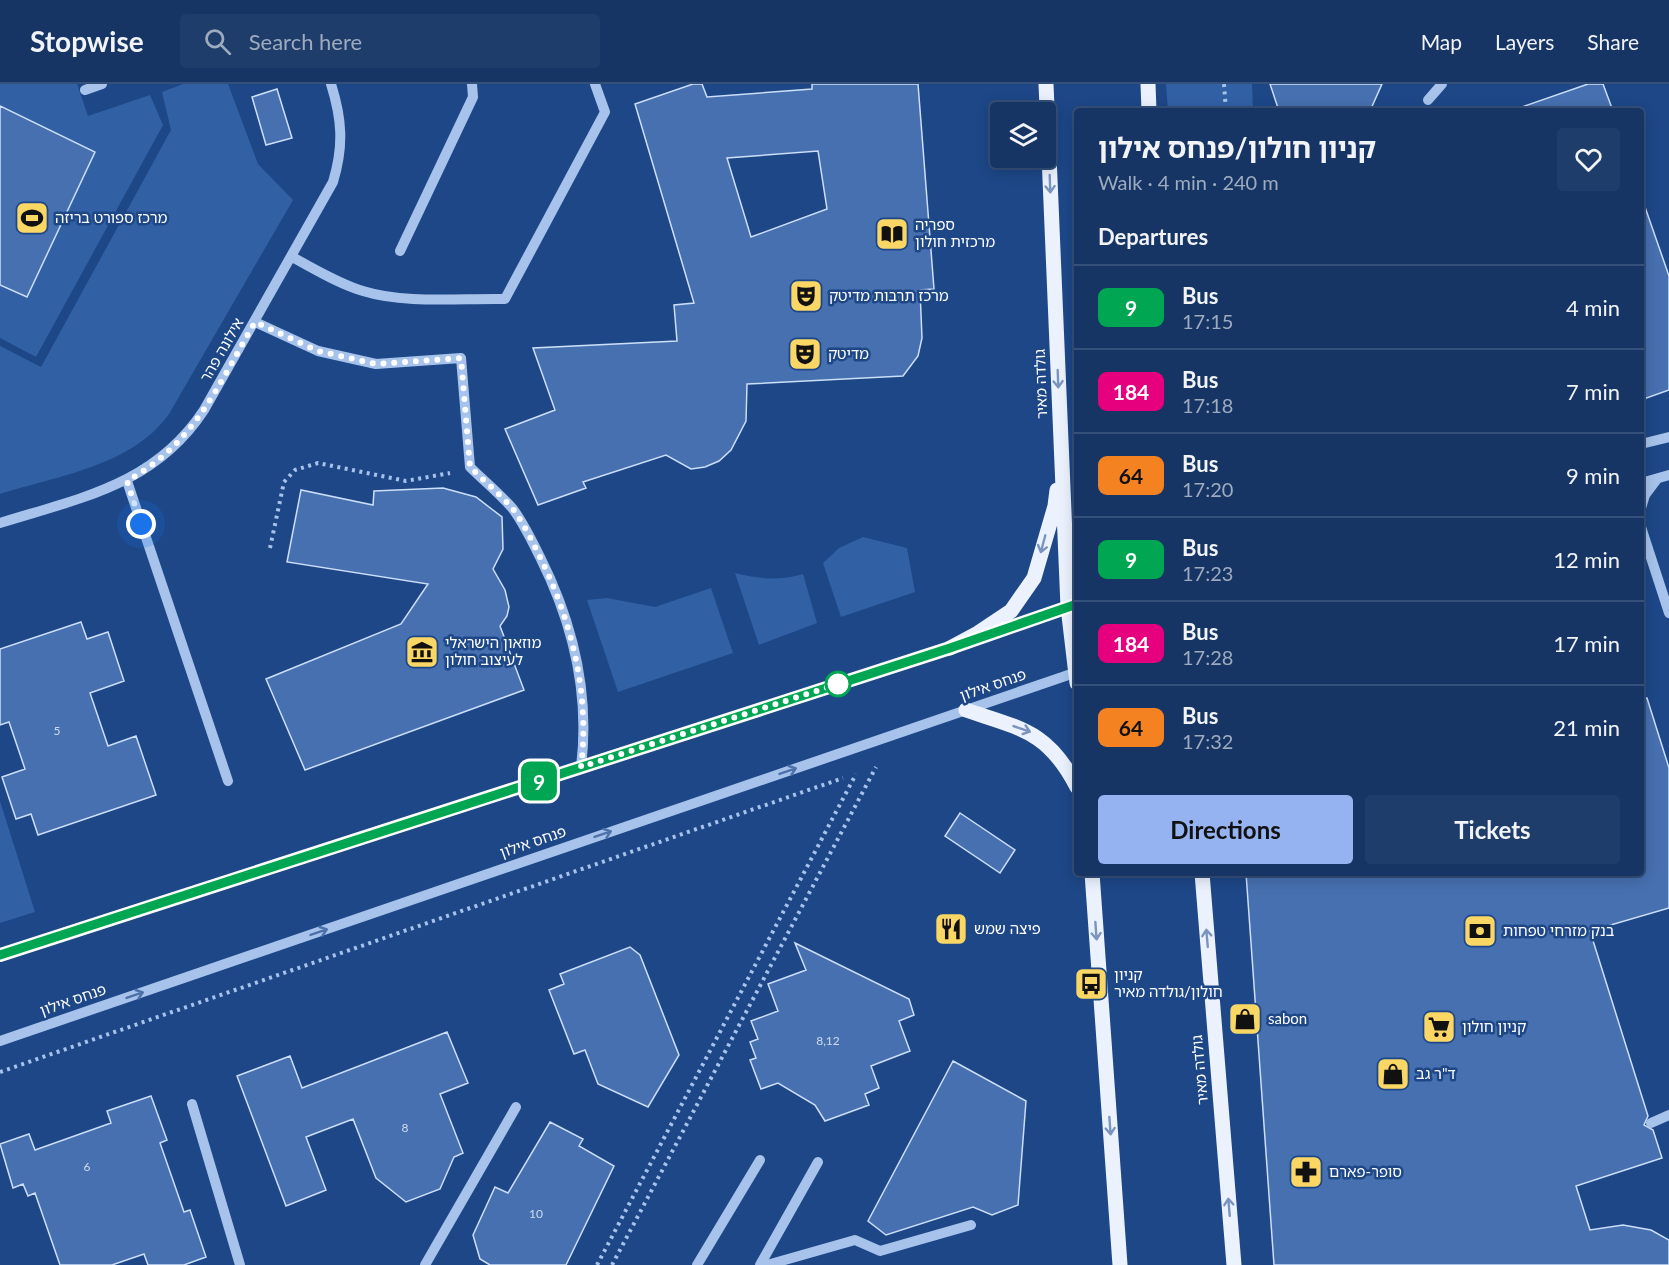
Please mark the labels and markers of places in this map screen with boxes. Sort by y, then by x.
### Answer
sports icon: מרכז ספורט בריזה [14,200,50,236]
place label: מרכז ספורט בריזה [55,208,168,226]
place label: ספריה מרכזית חולון [915,215,995,250]
library icon: ספריה מרכזית חולון [874,216,910,252]
theatre icon: מרכז תרבות מדיטק [788,278,824,314]
place label: מרכז תרבות מדיטק [829,286,949,304]
theatre icon: מדיטק [787,336,823,372]
place label: מדיטק [828,344,869,362]
place label: מוזאון הישראלי לעיצוב חולון [445,633,541,668]
museum icon: מוזאון הישראלי לעיצוב חולון [404,634,440,670]
unlabelled marker [825,671,851,697]
restaurant icon: פיצה שמש [933,911,969,947]
bank icon: בנק מזרחי טפחות [1462,913,1498,949]
place label: פיצה שמש [974,919,1041,937]
place label: בנק מזרחי טפחות [1503,921,1615,939]
place label: קניון חולון/גולדה מאיר [1114,965,1223,1000]
bus stop icon: קניון חולון/גולדה מאיר [1073,966,1109,1002]
shop icon: sabon [1227,1001,1263,1037]
place label: sabon [1268,1009,1307,1027]
supermarket icon: קניון חולון [1421,1009,1457,1045]
place label: קניון חולון [1462,1017,1526,1035]
shop icon: ד"ר גב [1375,1056,1411,1092]
place label: ד"ר גב [1416,1064,1456,1082]
pharmacy icon: סופר-פארם [1288,1154,1324,1190]
place label: סופר-פארם [1329,1162,1402,1180]

